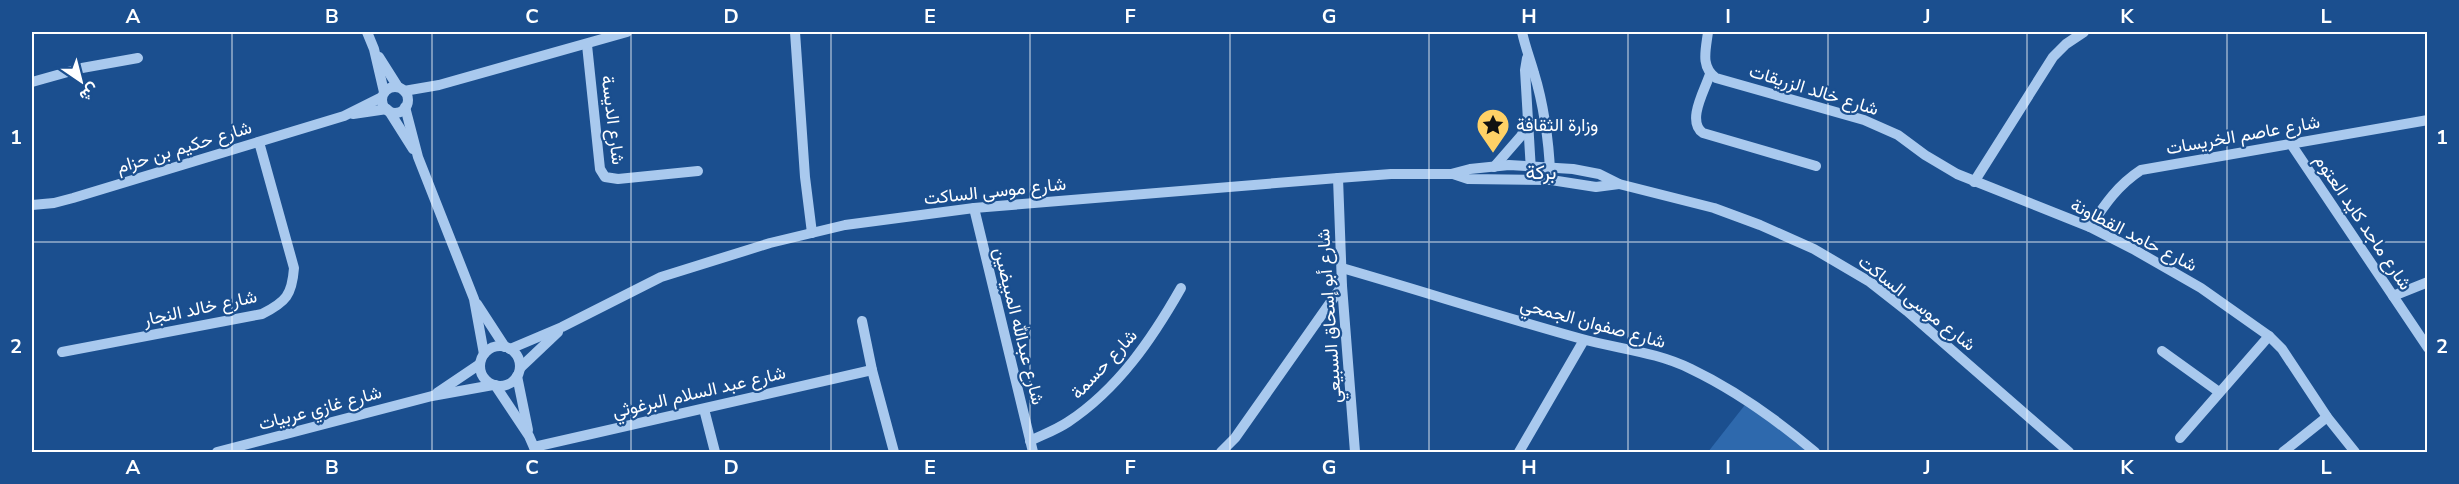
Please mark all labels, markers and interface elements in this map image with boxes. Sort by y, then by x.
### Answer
text: A [126,3,141,30]
text: B [325,3,339,30]
text: C [525,3,539,30]
text: D [723,3,739,30]
text: E [924,3,936,30]
text: F [1124,3,1136,30]
text: G [1322,3,1336,30]
text: H [1521,3,1537,30]
text: I [1725,3,1731,30]
text: J [1922,3,1931,30]
text: K [2120,3,2134,30]
text: L [2320,3,2332,30]
north arrow [51,51,111,111]
street label: شارع خالد الزريقات [1746,59,1882,121]
street label: شارع الديسة [596,74,630,166]
text: ش [75,78,103,107]
place icon: وزارة الثقافة [1475,107,1511,154]
street label: شارع عاصم الخريسات [2164,110,2322,160]
place label: وزارة الثقافة [1516,113,1598,137]
street label: شارع حكيم بن حزام [113,115,255,179]
text: 1 [10,124,22,151]
text: 1 [2436,124,2448,151]
street label: شارع ماجد كايد العتوم [2309,149,2417,295]
district label: بركة [1525,159,1557,186]
street label: شارع موسى الساكت [923,172,1067,210]
street label: شارع حامد القطاونة [2067,193,2201,277]
street label: شارع أبو إسحاق السبيعي [1311,228,1350,404]
street label: شارع عبدالله المبيضين [988,245,1050,407]
street label: شارع موسى الساكت [1853,250,1981,356]
street label: شارع خالد النجار [140,284,259,332]
street label: شارع صفوان الجمحي [1517,292,1668,357]
street label: شارع حسمة [1065,324,1143,404]
text: 2 [10,333,22,360]
text: 2 [2436,333,2448,360]
street label: شارع عبد السلام البرغوثي [610,360,789,427]
street label: شارع غازي عربيات [256,380,385,439]
text: A [126,454,141,481]
text: B [325,454,339,481]
text: C [525,454,539,481]
text: D [723,454,739,481]
text: E [924,454,936,481]
text: F [1124,454,1136,481]
text: G [1322,454,1336,481]
text: H [1521,454,1537,481]
text: I [1725,454,1731,481]
text: J [1922,454,1931,481]
text: K [2120,454,2134,481]
text: L [2320,454,2332,481]

